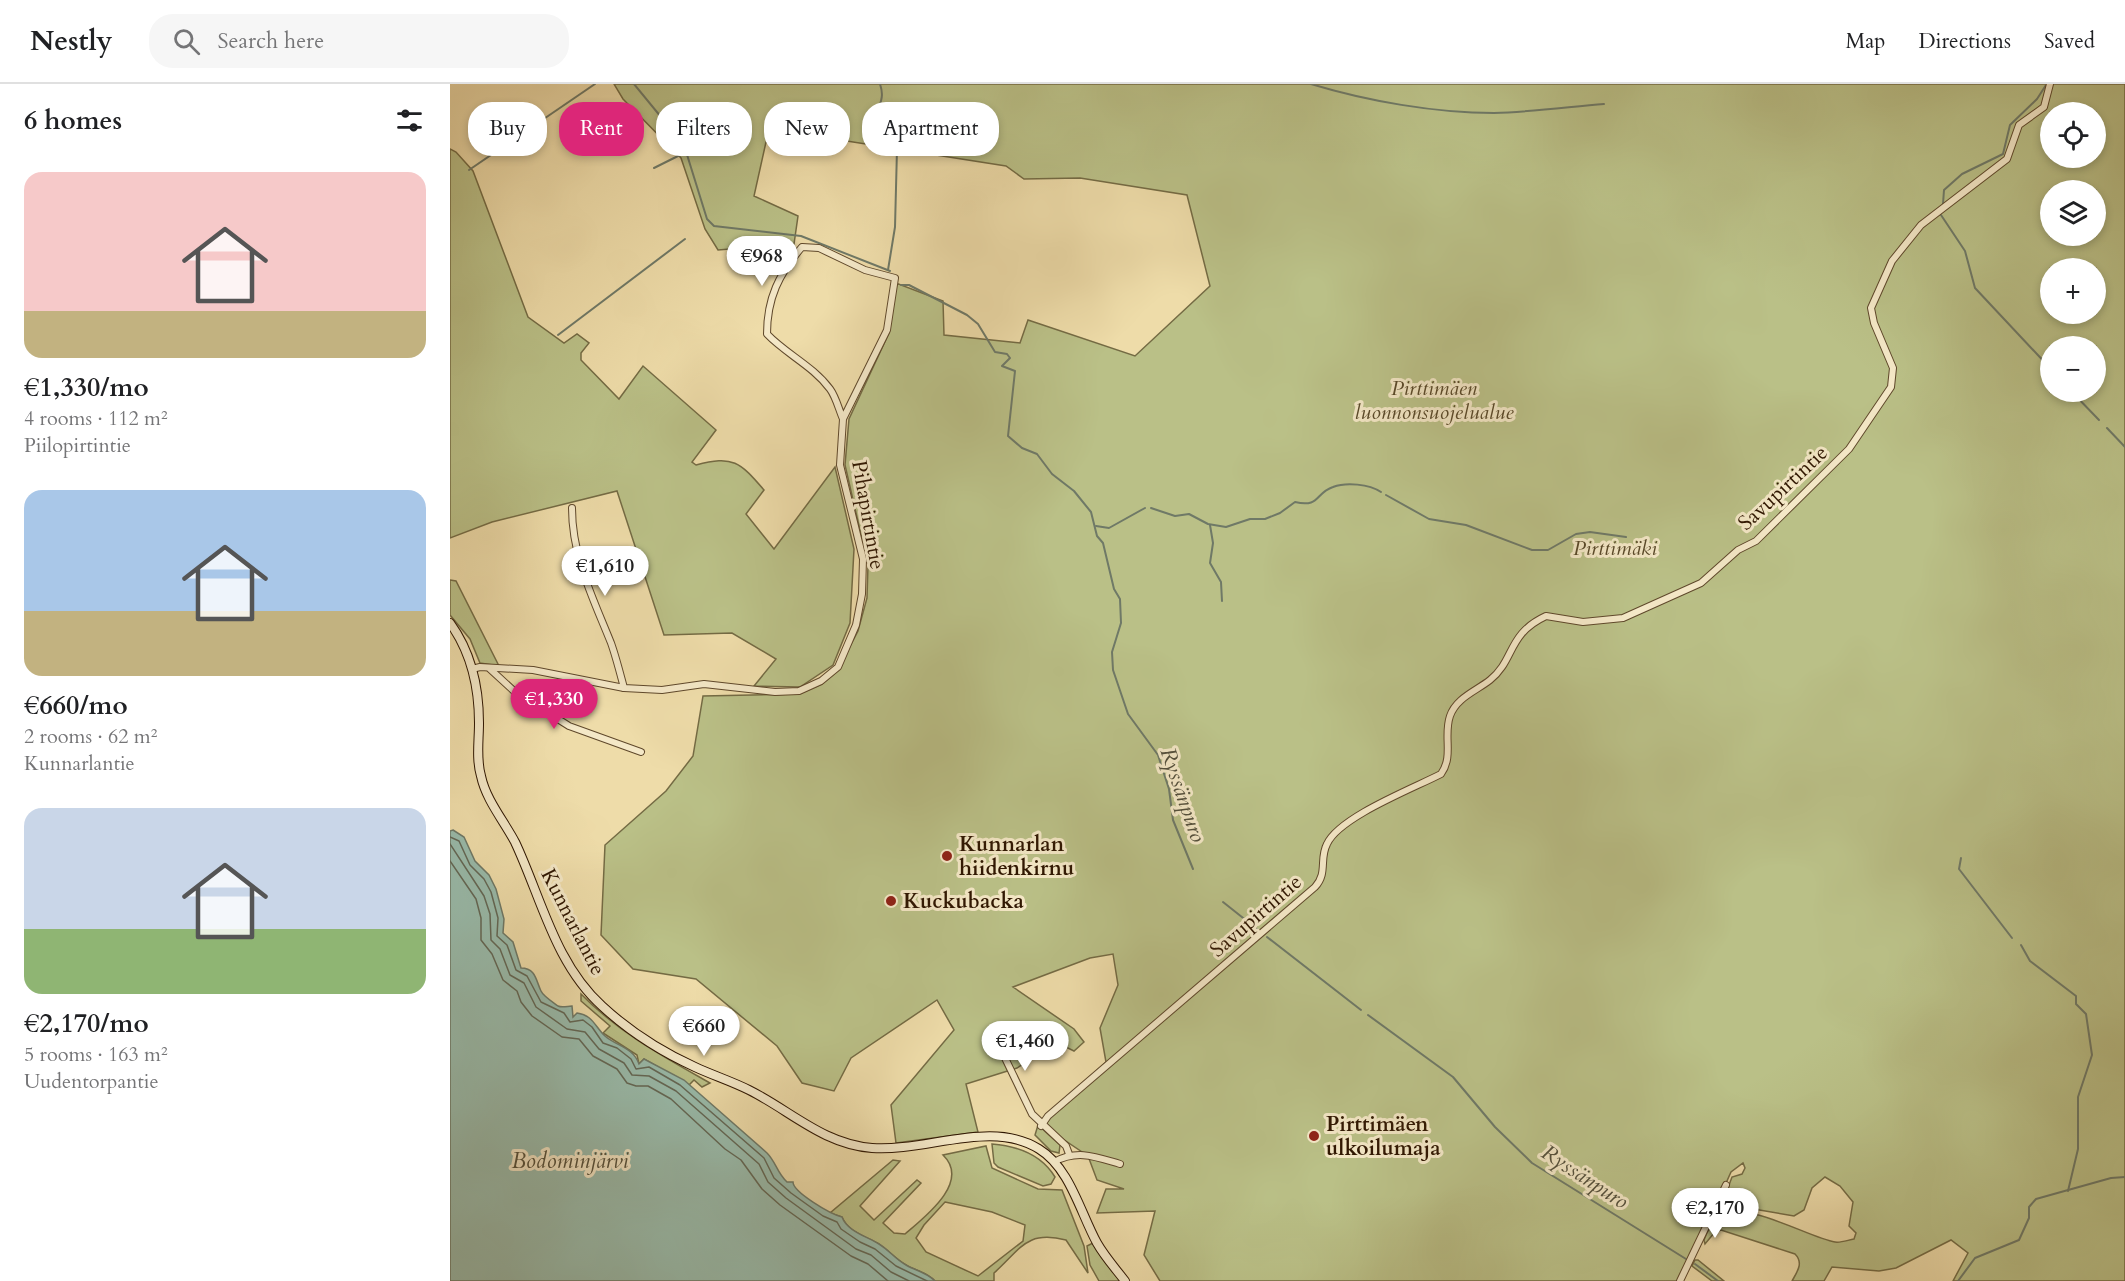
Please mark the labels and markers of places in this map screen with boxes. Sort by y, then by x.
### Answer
pin: €968 [726,236,798,287]
pin: €1,610 [556,546,654,597]
pin: €1,330 [505,679,603,730]
place label: Kunnarlan hiidenkirnu [959,830,1074,883]
marker: Kunnarlan hiidenkirnu [940,849,954,863]
place label: Kuckubacka [903,887,1025,916]
marker: Kuckubacka [884,894,898,908]
pin: €660 [668,1006,740,1057]
pin: €1,460 [976,1021,1074,1072]
place label: Pirttimäen ulkoilumaja [1326,1110,1441,1163]
marker: Pirttimäen ulkoilumaja [1307,1129,1321,1143]
pin: €2,170 [1666,1188,1764,1239]

